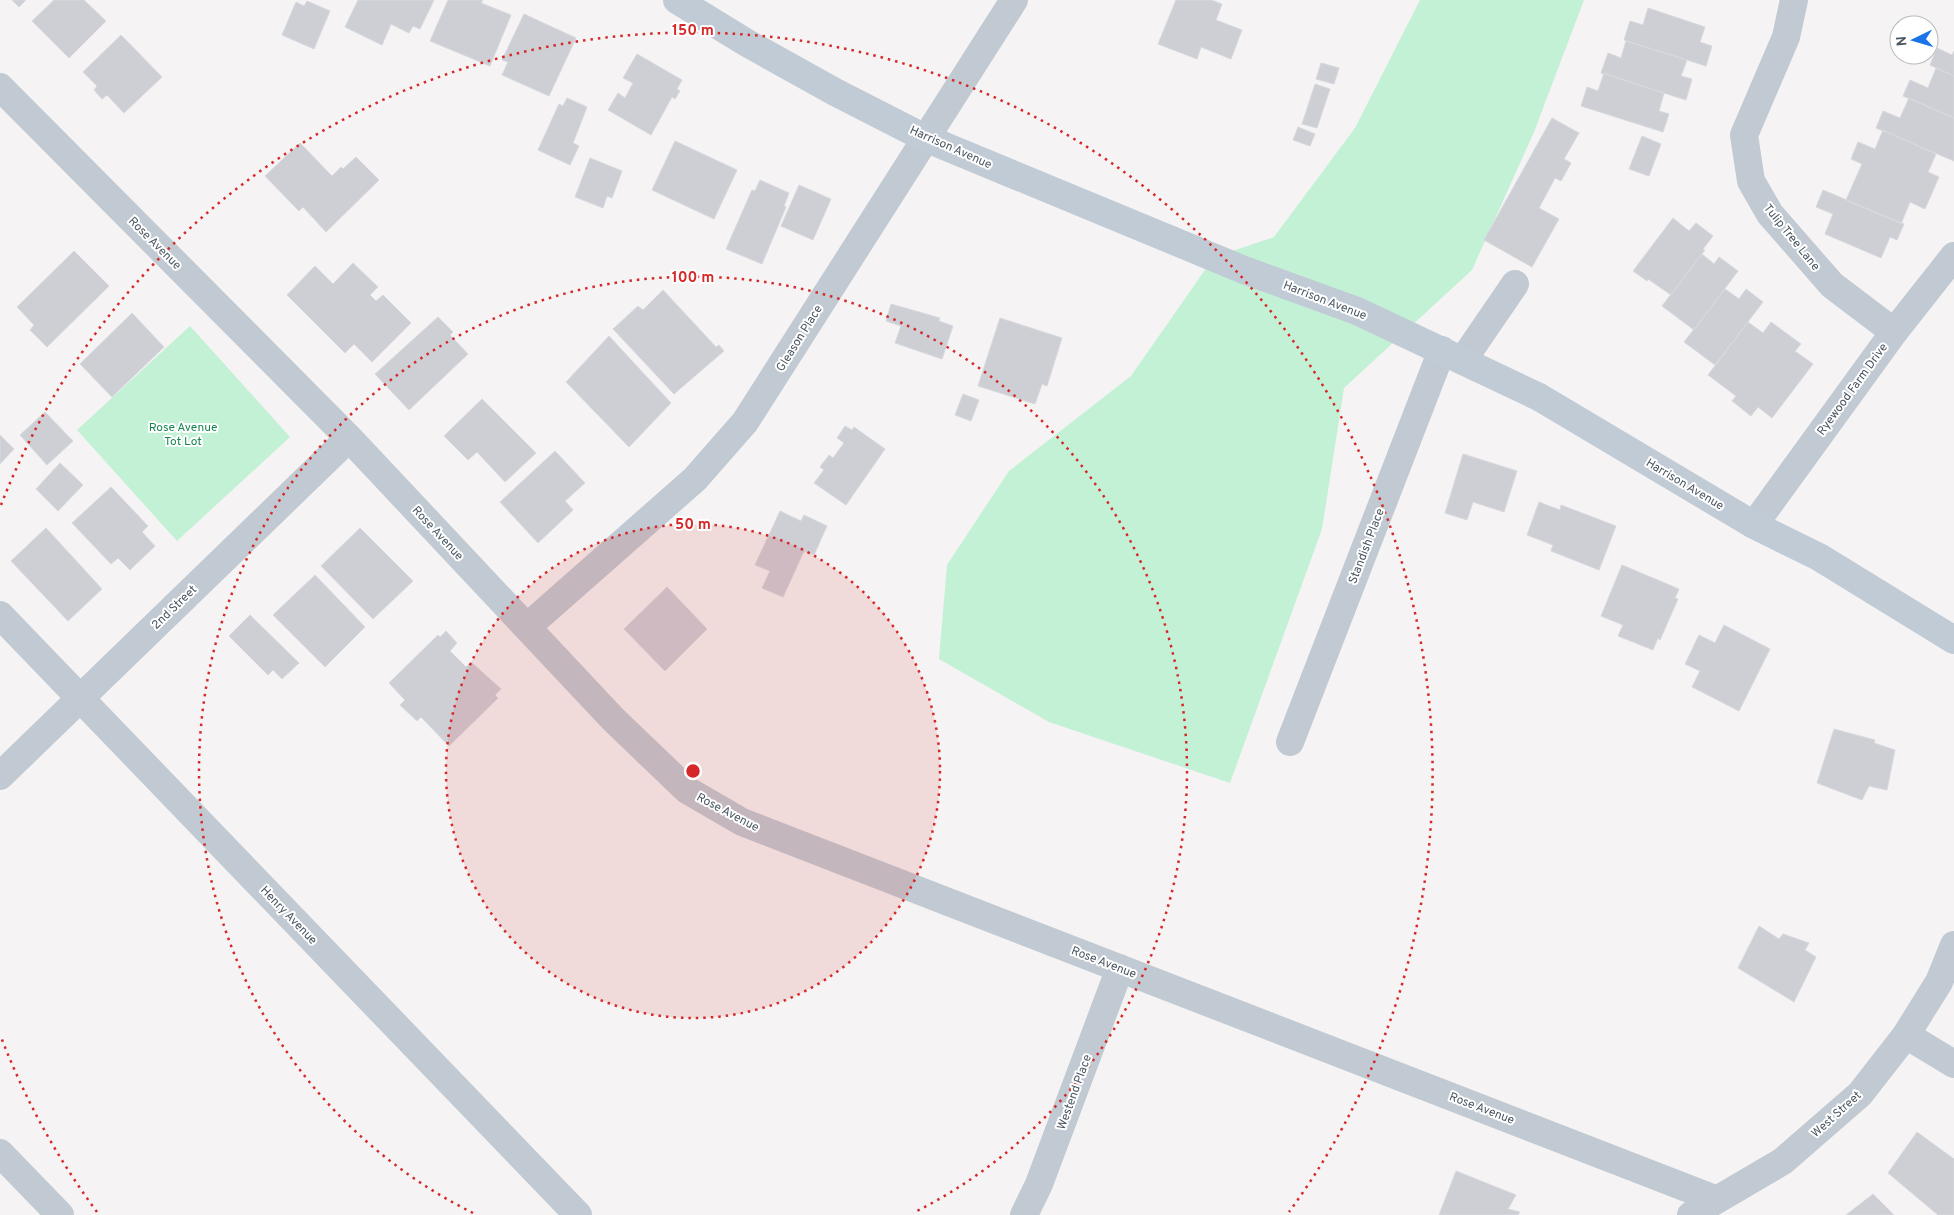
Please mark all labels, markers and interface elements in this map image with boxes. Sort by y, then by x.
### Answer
north arrow [1889,15,1939,65]
text: 150 m [672,22,714,41]
text: N [1894,35,1911,47]
street label: Harrison Avenue [907,123,994,173]
street label: Tulip Tree Lane [1759,201,1823,274]
street label: Rose Avenue [124,214,184,274]
text: 100 m [672,269,714,288]
street label: Harrison Avenue [1281,278,1369,324]
street label: Gleason Place [773,302,827,375]
street label: Ryewood Farm Drive [1814,340,1892,439]
park label: Rose Avenue Tot Lot [149,420,217,450]
street label: Harrison Avenue [1643,455,1726,514]
street label: Rose Avenue [408,503,467,564]
street label: Standish Place [1345,506,1389,586]
text: 50 m [675,516,711,535]
street label: 2nd Street [149,582,201,633]
centre of rings [684,762,702,780]
street label: Rose Avenue [693,790,762,836]
street label: Henry Avenue [256,883,320,948]
street label: Rose Avenue [1069,943,1139,983]
street label: Westend Place [1054,1053,1096,1132]
street label: West Street [1808,1088,1865,1141]
street label: Rose Avenue [1447,1089,1517,1129]

